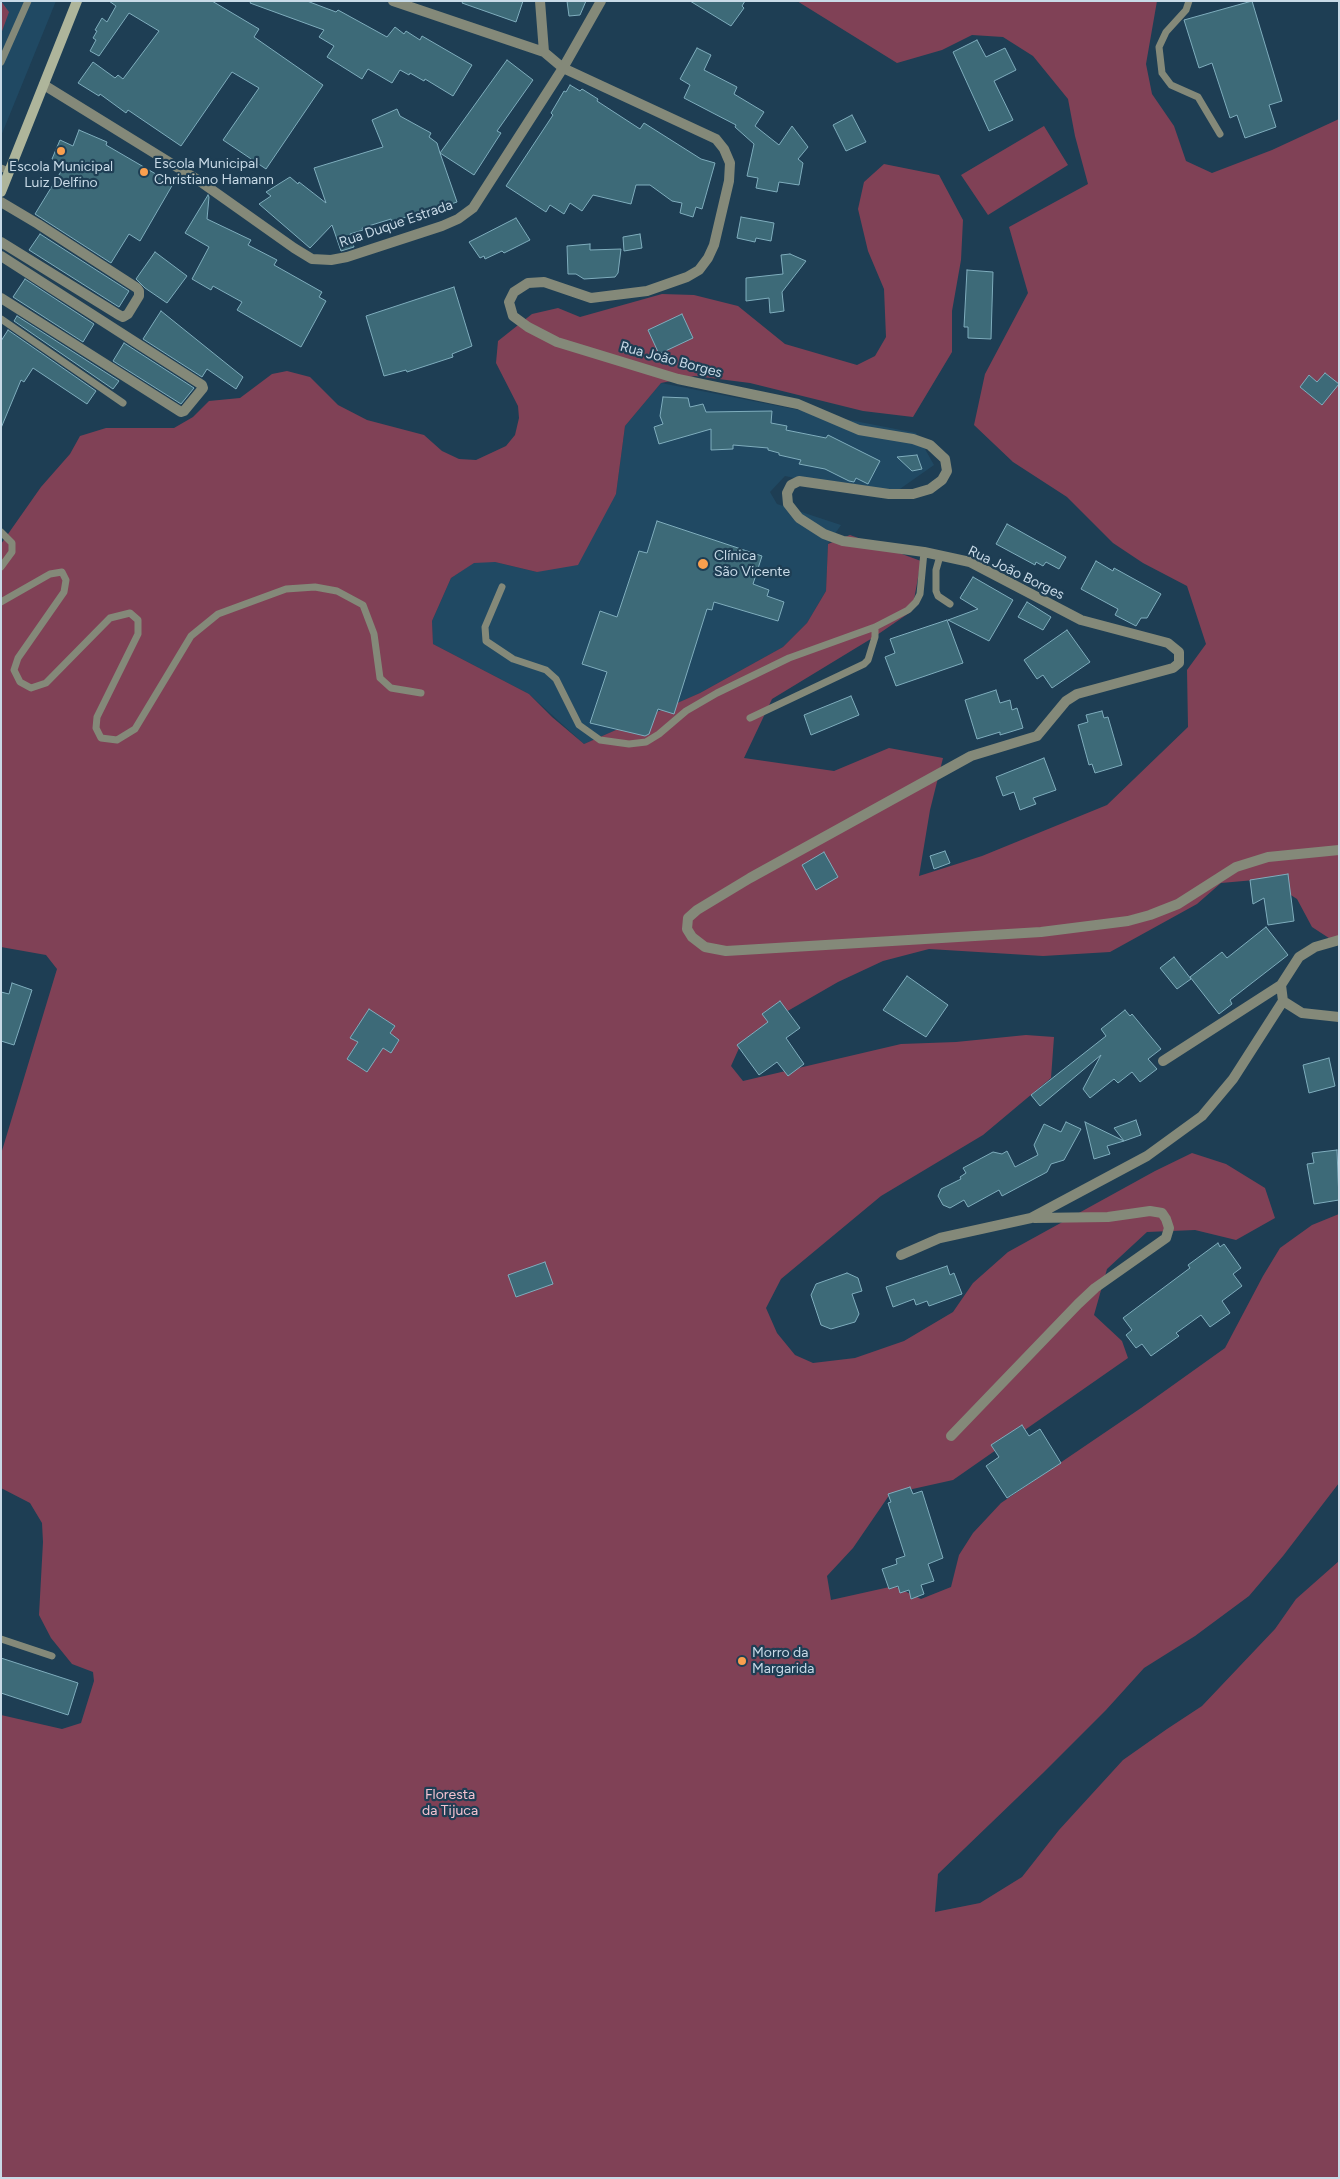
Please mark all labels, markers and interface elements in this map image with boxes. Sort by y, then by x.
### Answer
marker: Escola Municipal Luiz Delfino [55,145,67,157]
place label: Escola Municipal Christiano Hamann [154,156,274,188]
place label: Escola Municipal Luiz Delfino [9,159,113,192]
marker: Escola Municipal Christiano Hamann [138,166,150,178]
street label: Rua Duque Estrada [337,197,455,251]
street label: Rua João Borges [618,338,724,382]
street label: Rua João Borges [965,542,1067,604]
place label: Clínica São Vicente [714,548,790,580]
marker: Clínica São Vicente [696,557,710,571]
place label: Morro da Margarida [752,1645,814,1678]
marker: Morro da Margarida [736,1655,748,1667]
park label: Floresta da Tijuca [422,1787,478,1820]

